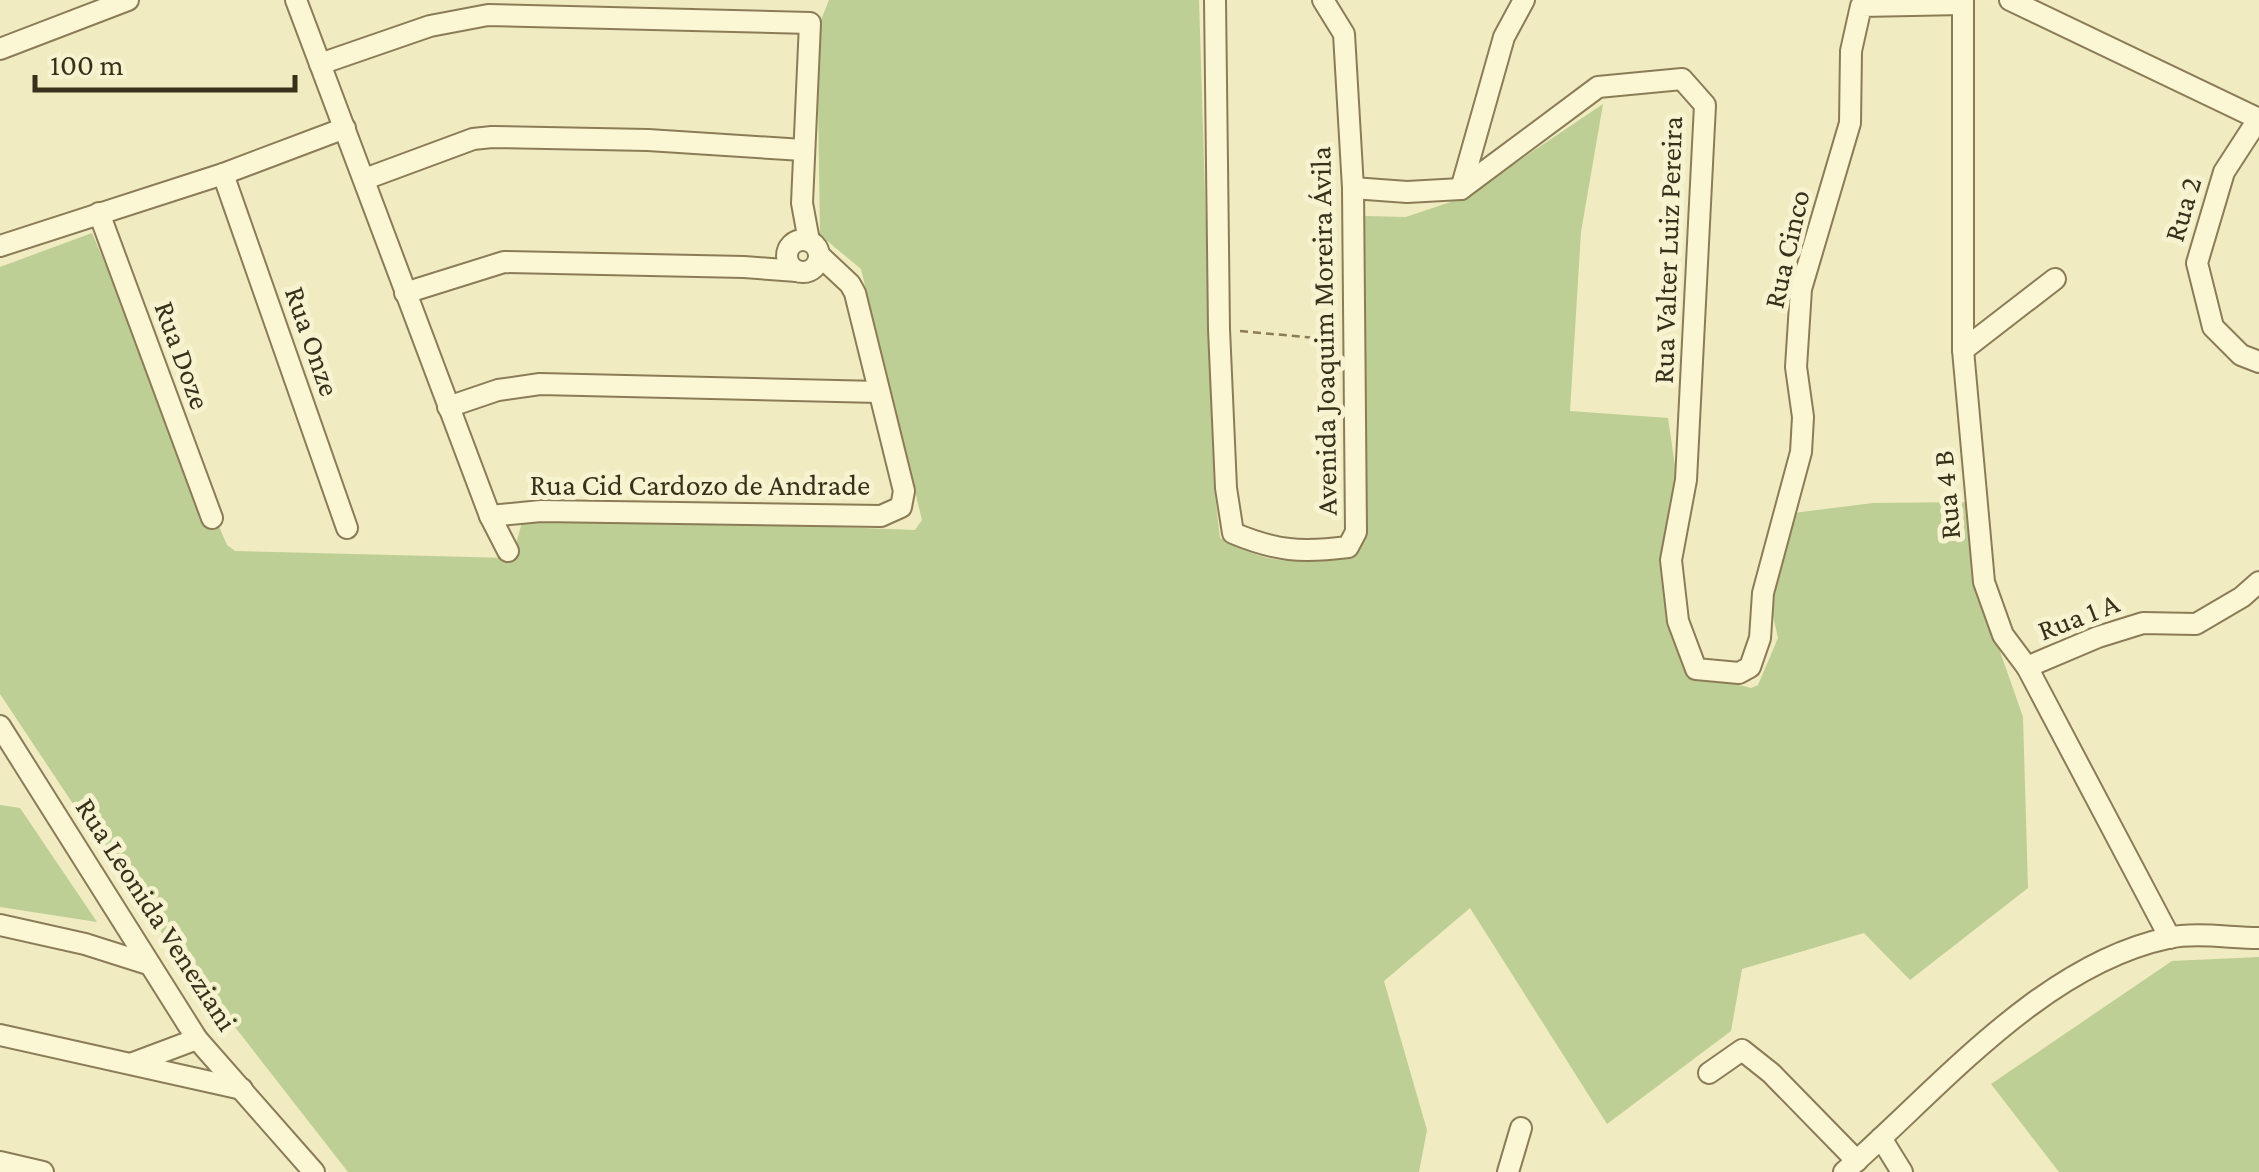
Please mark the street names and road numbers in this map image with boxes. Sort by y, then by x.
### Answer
street label: Rua Valter Luiz Pereira [1646,115,1688,384]
street label: Avenida Joaquim Moreira Ávila [1303,146,1344,516]
street label: Rua 2 [2157,173,2207,245]
street label: Rua Cinco [1756,187,1816,311]
street label: Rua Onze [279,282,347,400]
street label: Rua Doze [148,297,218,413]
street label: Rua 4 B [1926,449,1966,541]
street label: Rua Cid Cardozo de Andrade [530,468,870,501]
street label: Rua 1 A [2033,585,2124,647]
street label: Rua Leonida Veneziani [69,791,245,1037]

